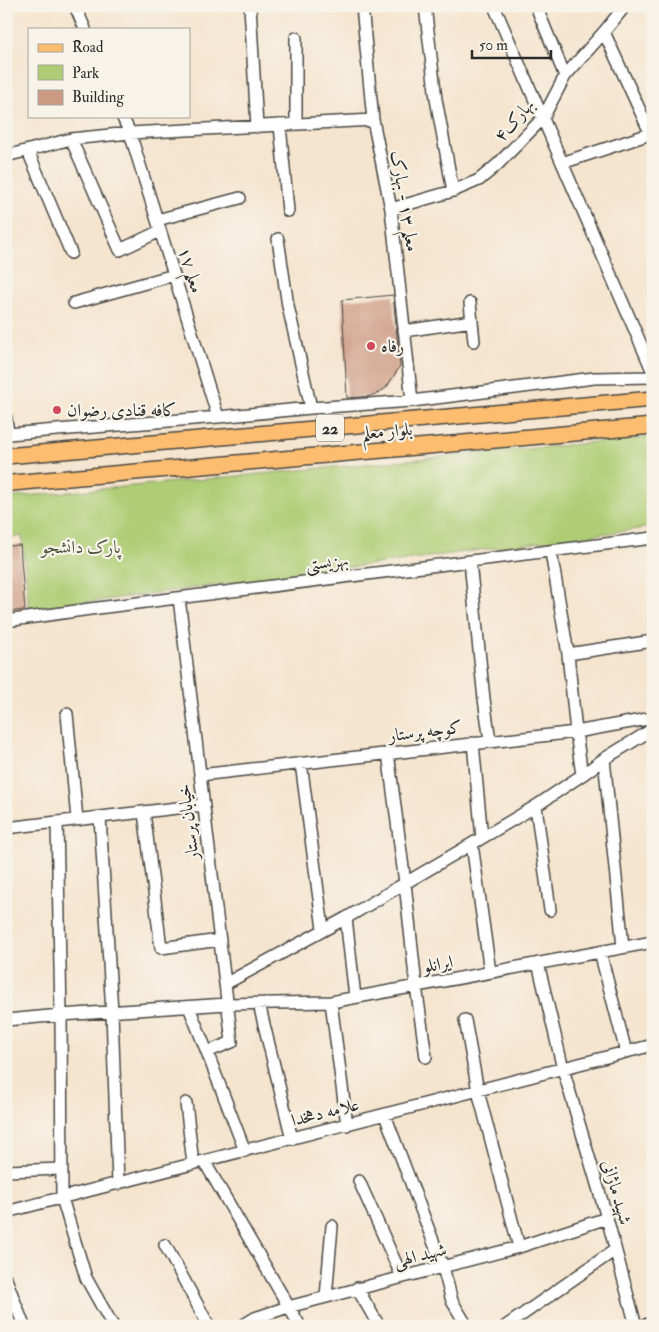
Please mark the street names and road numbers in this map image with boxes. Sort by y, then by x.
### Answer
street label: بهارک۴ [489,94,540,147]
street label: معلم ۱۳ - بهارک [379,149,424,254]
street label: معلم ۱۷ [167,244,208,298]
road number: 22 [316,414,344,442]
street label: بلوار معلم [361,418,414,451]
street label: بهزیستی [304,548,350,578]
street label: کوچه پرستار [385,716,463,749]
street label: خیابان پرستار [172,783,205,863]
street label: ایرانلو [419,950,455,979]
street label: علامه دهخدا [289,1093,361,1132]
street label: شهید ماژانی [596,1157,637,1227]
street label: شهید الهی [391,1238,449,1273]

